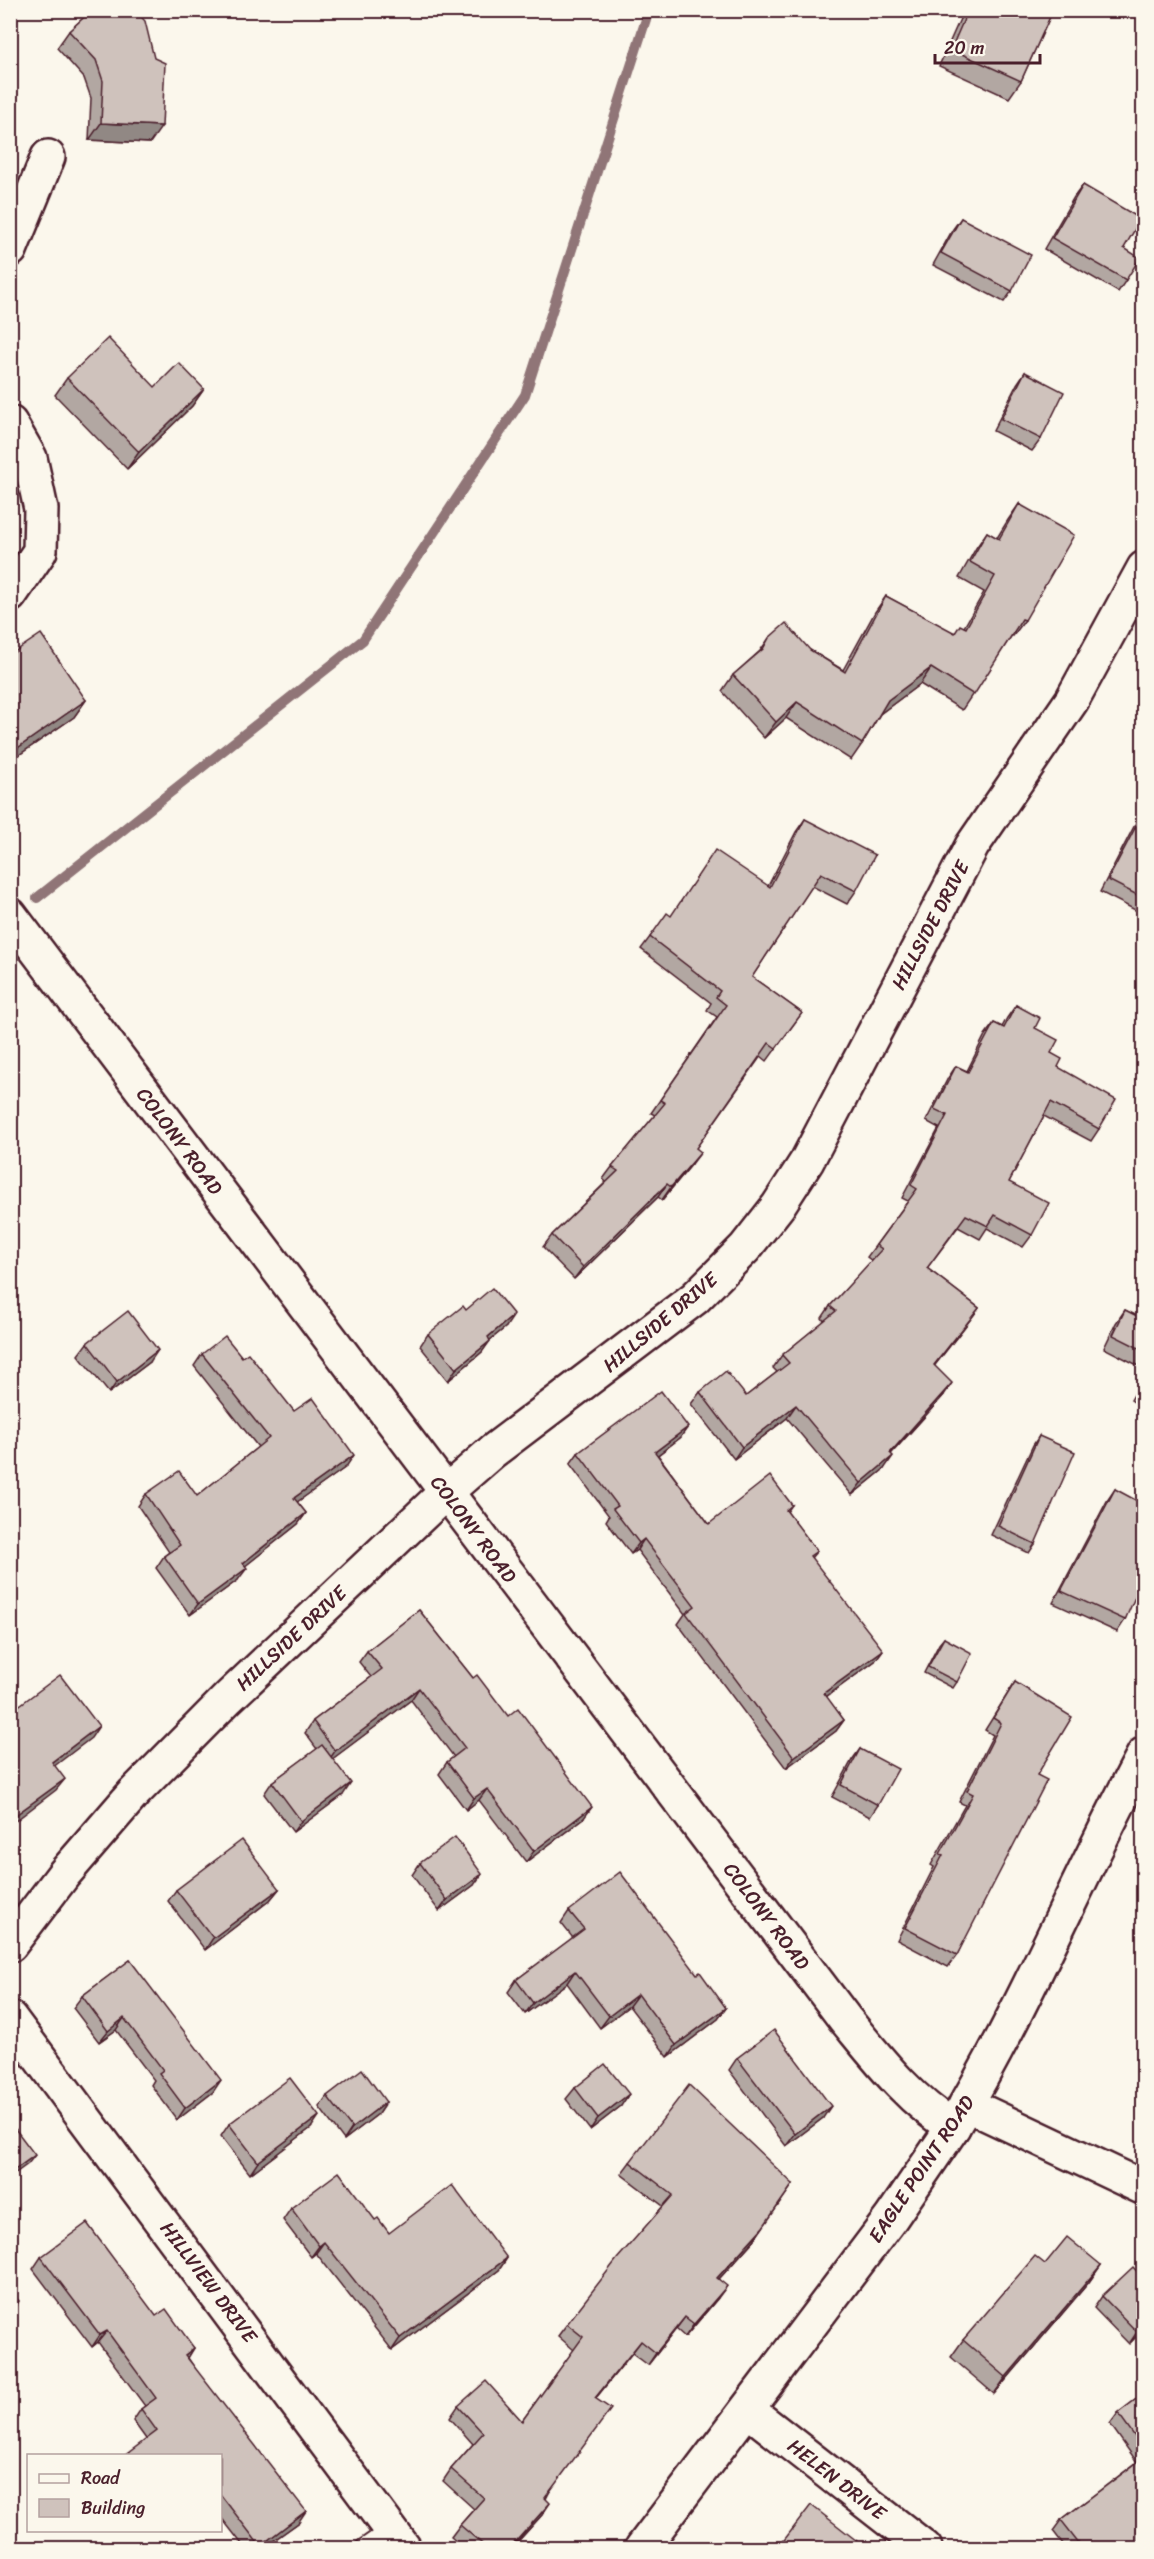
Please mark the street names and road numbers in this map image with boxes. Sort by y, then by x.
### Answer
street label: HILLSIDE DRIVE [882,852,980,996]
street label: COLONY ROAD [127,1080,232,1203]
street label: HILLSIDE DRIVE [594,1262,728,1382]
street label: COLONY ROAD [421,1468,526,1591]
street label: HILLSIDE DRIVE [227,1576,357,1700]
street label: COLONY ROAD [714,1855,819,1978]
street label: EAGLE POINT ROAD [859,2088,984,2250]
street label: HILLVIEW DRIVE [151,2214,268,2352]
street label: HELEN DRIVE [779,2429,895,2531]

